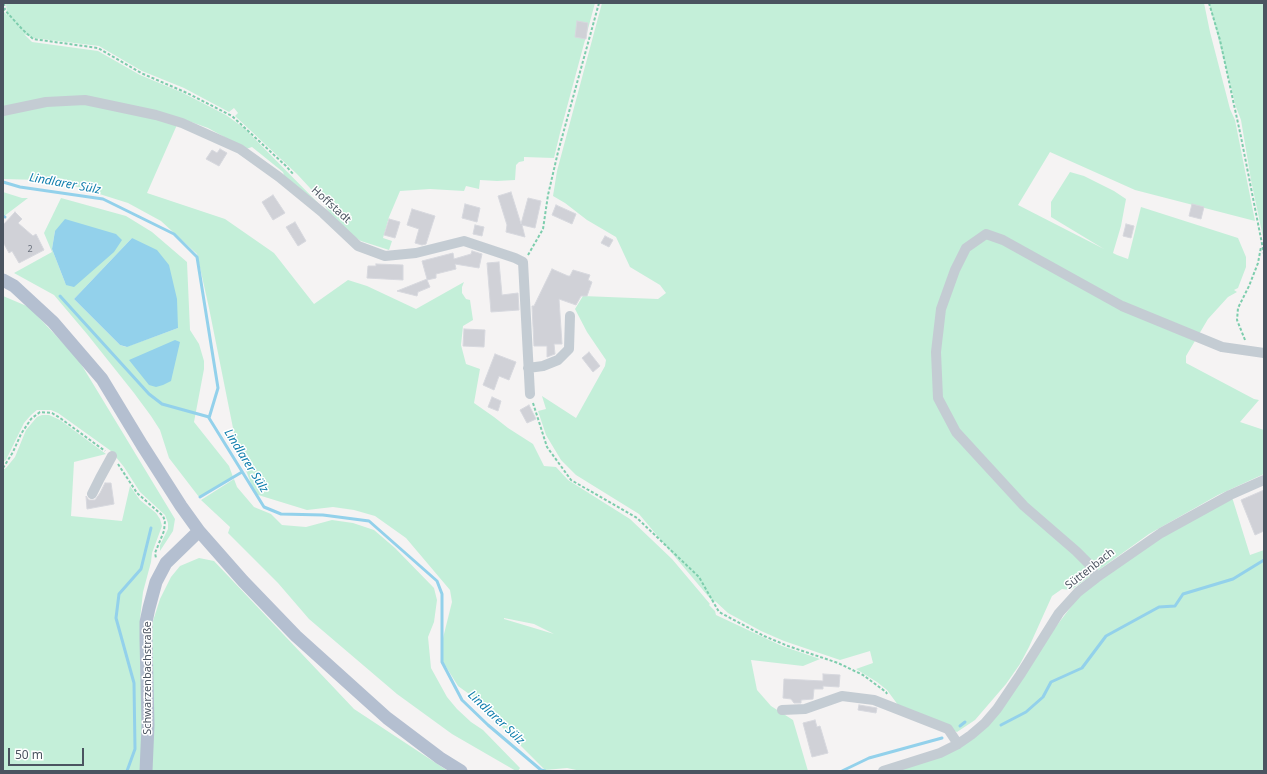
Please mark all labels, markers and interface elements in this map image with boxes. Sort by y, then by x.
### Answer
water label: Lindlarer Sülz [28,171,102,197]
street label: Hoffstadt [309,184,353,226]
house number: 2 [27,244,33,254]
water label: Lindlarer Sülz [221,426,271,496]
street label: Süttenbach [1063,546,1117,592]
street label: Schwarzenbachstraße [141,621,155,735]
water label: Lindlarer Sülz [465,688,527,748]
scale bar [10,740,86,766]
text: 50 m [15,746,43,763]

